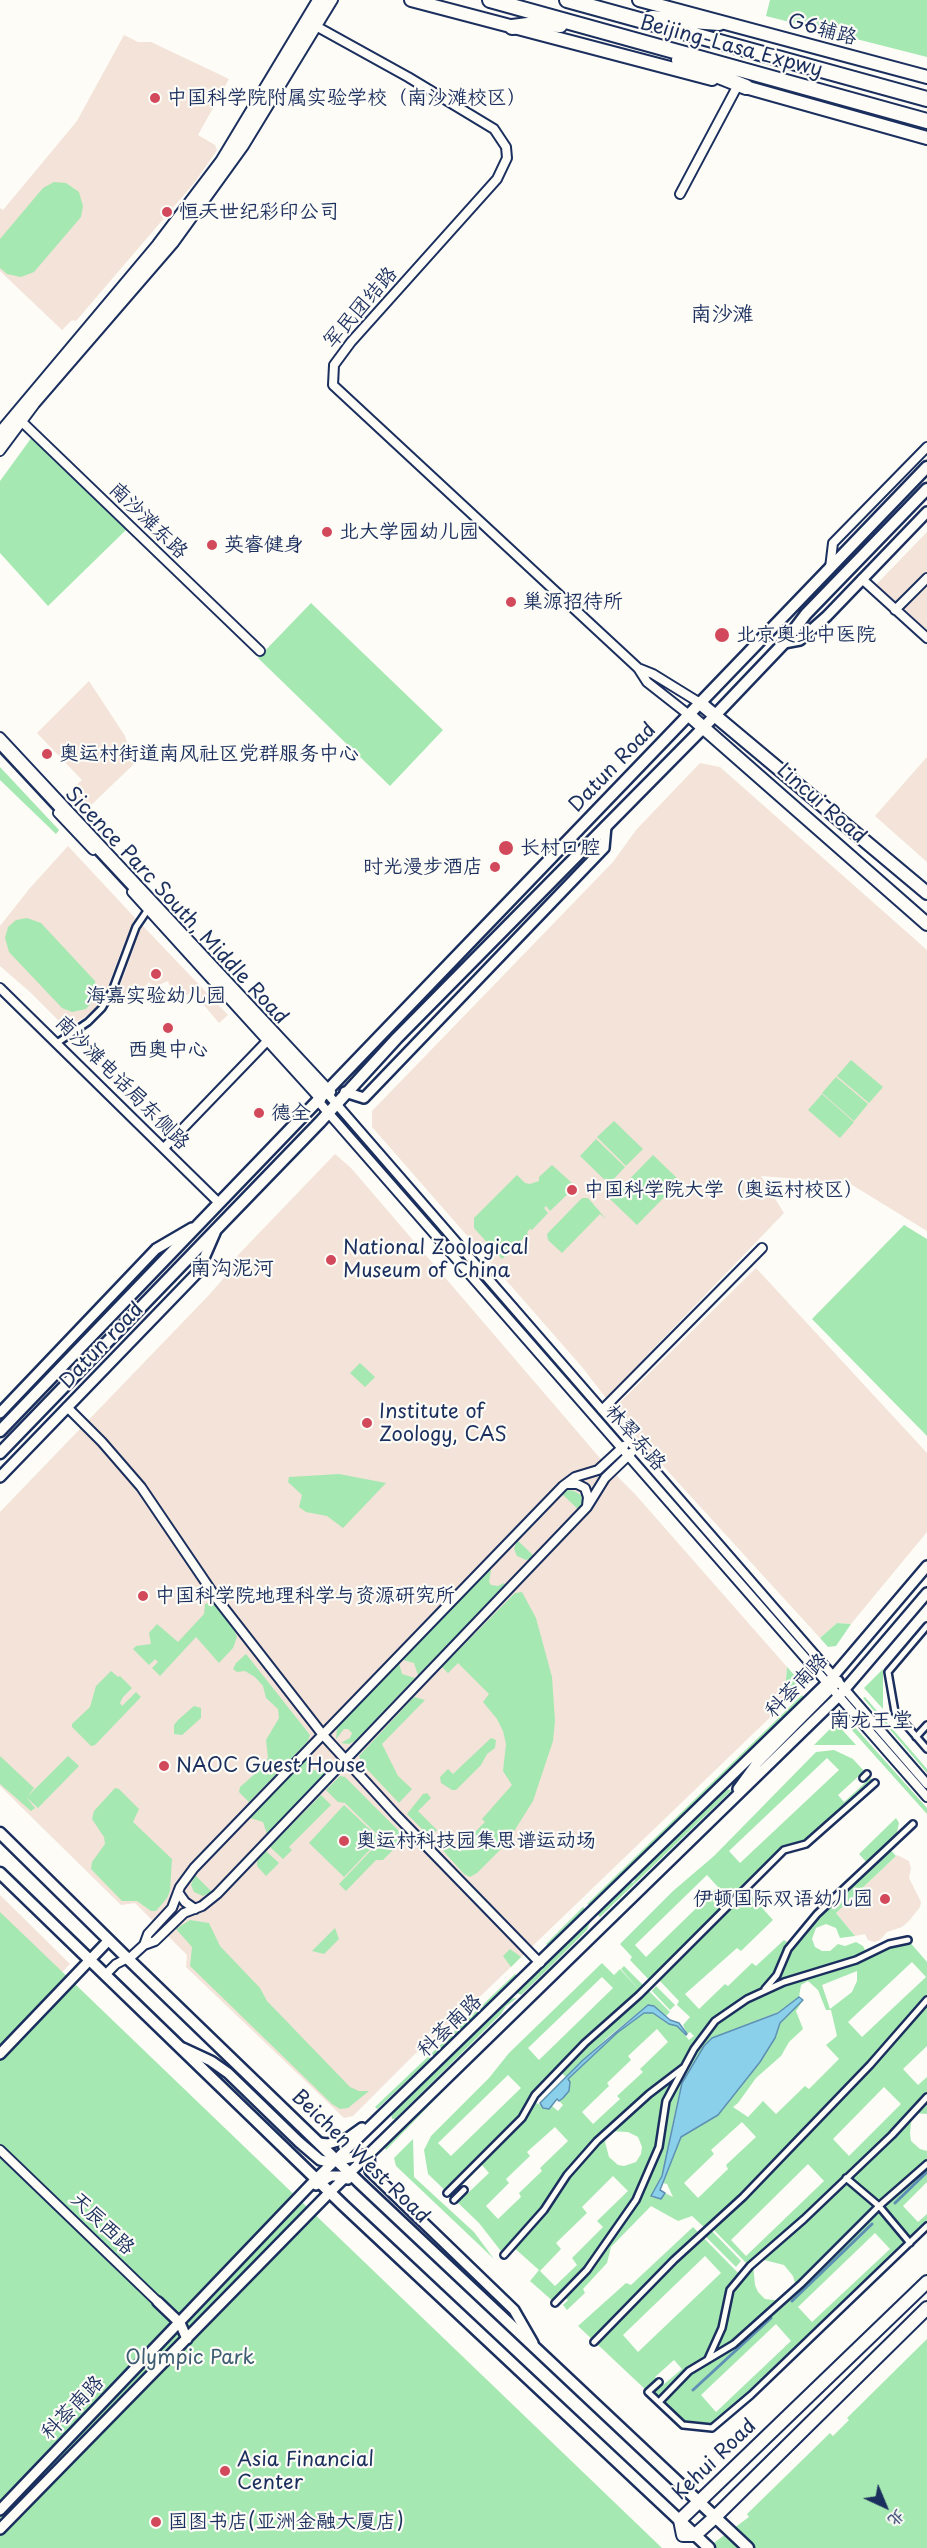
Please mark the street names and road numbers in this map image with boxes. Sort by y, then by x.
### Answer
street label: G6辅路 [785,9,859,51]
street label: Beijing-Lasa Expwy [637,11,825,83]
street label: 军民团结路 [319,262,403,354]
street label: 南沙滩东路 [104,478,192,564]
street label: Datun Road [565,718,661,818]
street label: Lincui Road [771,759,871,849]
street label: Sicence Parc South, Middle Road [59,782,293,1030]
street label: 南沙滩电话局东侧路 [50,1011,194,1155]
street label: Datun road [55,1298,149,1394]
street label: 林翠东路 [600,1400,670,1476]
street label: 科荟南路 [761,1649,833,1723]
street label: 科荟南路 [413,1990,487,2062]
street label: Beichen West Road [286,2085,434,2229]
street label: 天辰西路 [65,2188,139,2260]
street label: 科荟南路 [37,2371,109,2445]
street label: Kehui Road [668,2414,762,2506]

